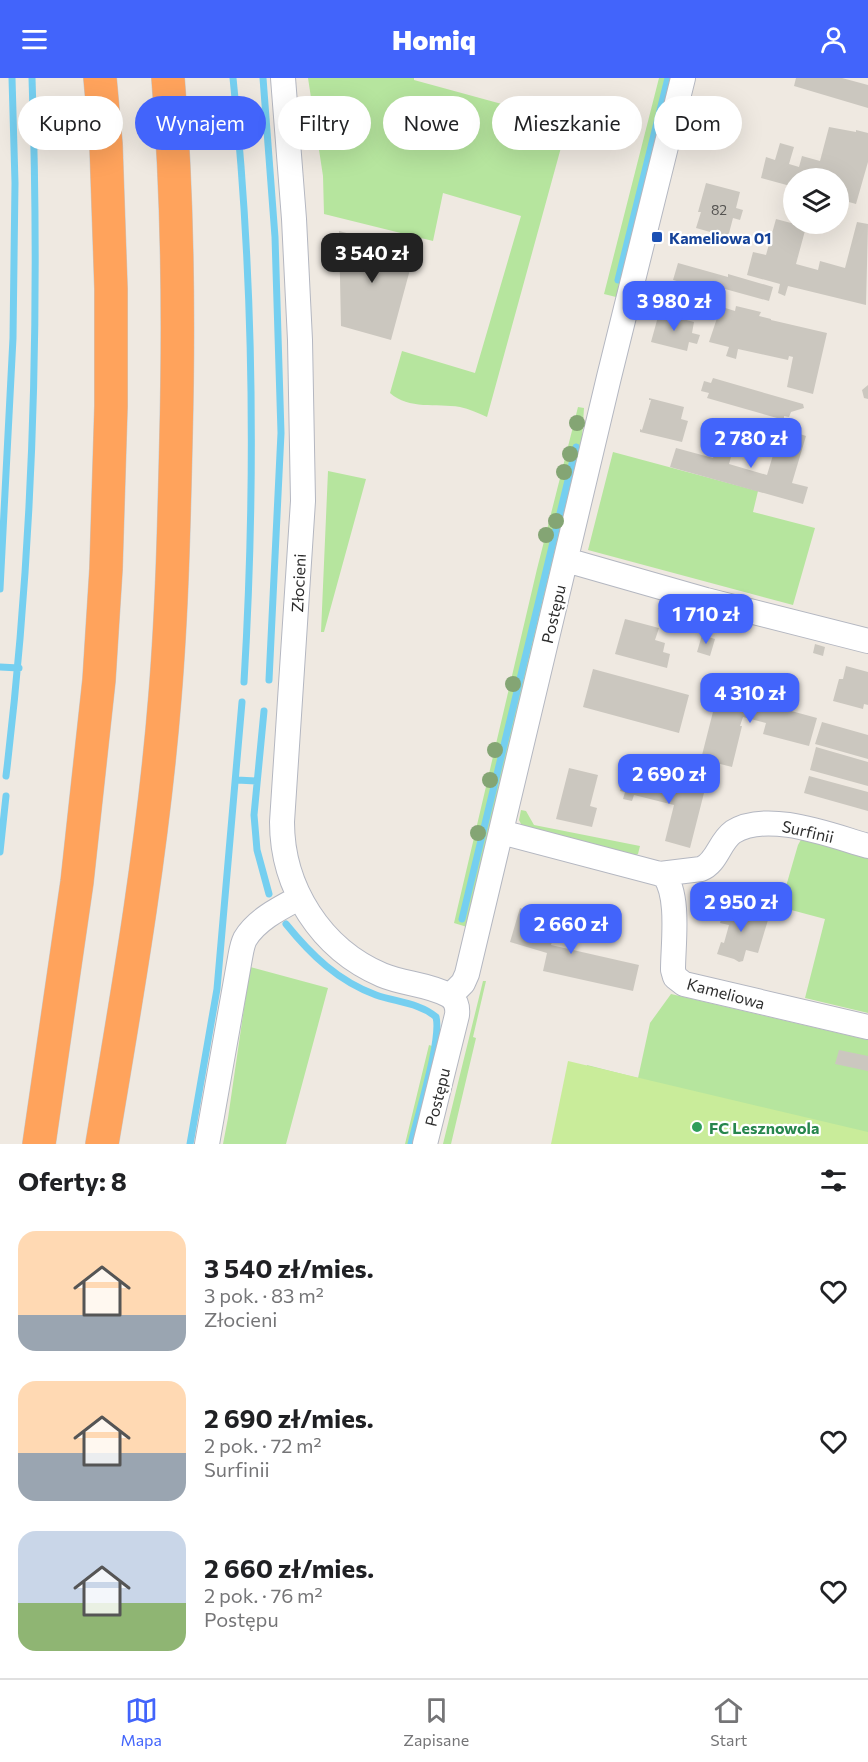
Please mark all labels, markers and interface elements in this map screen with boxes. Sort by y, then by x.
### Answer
icon: menu [18,23,51,56]
text: Homiq [392,23,476,56]
icon: person [817,23,850,56]
chip: Kupno [18,96,123,150]
chip: Wynajem [135,96,266,150]
chip: Filtry [278,96,371,150]
chip: Nowe [383,96,480,150]
chip: Mieszkanie [492,96,642,150]
chip: Dom [654,96,742,150]
map controls [783,168,849,234]
button: layers [783,168,849,234]
house number: 82 [711,201,727,218]
place label: Kameliowa 01 [669,228,772,247]
marker: Kameliowa 01 [650,230,664,244]
pin: 3 540 zł [310,233,434,284]
text: 3 540 zł [335,240,409,264]
pin: 3 980 zł [612,281,736,332]
text: 3 980 zł [637,288,711,312]
pin: 2 780 zł [689,418,813,469]
text: 2 780 zł [715,425,787,449]
street label: Złocieni [287,553,309,613]
street label: Postępu [537,583,569,645]
pin: 1 710 zł [644,594,768,645]
text: 1 710 zł [672,601,740,625]
pin: 4 310 zł [688,673,812,724]
text: 4 310 zł [714,680,786,704]
pin: 2 690 zł [607,754,731,805]
text: 2 690 zł [632,761,706,785]
street label: Surfinii [780,816,836,846]
pin: 2 950 zł [679,882,803,933]
text: 2 950 zł [704,889,778,913]
pin: 2 660 zł [509,904,633,955]
text: 2 660 zł [534,911,608,935]
street label: Kameliowa [685,973,767,1013]
street label: Postępu [421,1066,453,1128]
place label: FC Lesznowola [709,1118,819,1137]
marker: FC Lesznowola [690,1120,704,1134]
icon: filters [817,1164,850,1197]
text: Oferty: 8 [18,1165,127,1196]
text: 3 540 zł/mies. [204,1252,374,1283]
icon: home [66,1255,138,1327]
icon: heart [817,1275,850,1308]
text: 3 pok. · 83 m² [204,1283,324,1307]
text: Złocieni [204,1307,277,1331]
text: 2 690 zł/mies. [204,1402,374,1433]
icon: home [66,1405,138,1477]
icon: heart [817,1425,850,1458]
text: 2 pok. · 72 m² [204,1433,322,1457]
text: Surfinii [204,1457,270,1481]
text: 2 660 zł/mies. [204,1552,374,1583]
icon: home [66,1555,138,1627]
icon: heart [817,1575,850,1608]
text: 2 pok. · 76 m² [204,1583,323,1607]
text: Postępu [204,1607,279,1631]
tab: Mapa [121,1694,162,1749]
tab: Zapisane [403,1694,469,1749]
tab: Start [710,1694,747,1749]

